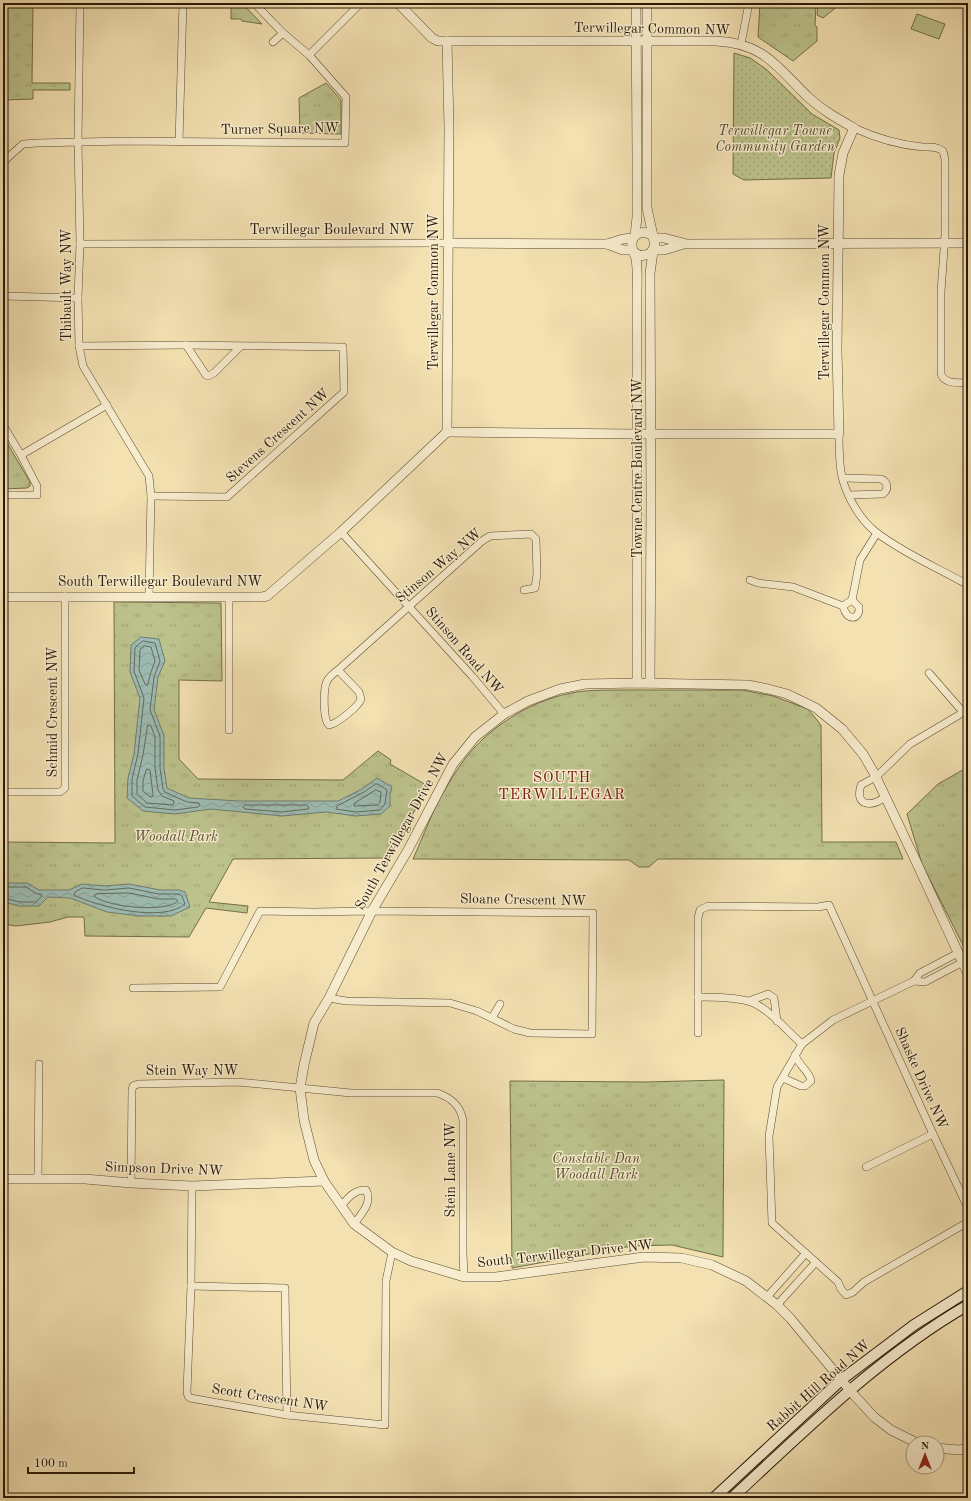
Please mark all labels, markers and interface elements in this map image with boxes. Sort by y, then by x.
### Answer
street label: Terwillegar Common NW [574,21,730,37]
street label: Turner Square NW [220,121,340,137]
park label: Terwillegar Towne Community Garden [715,124,835,155]
street label: Terwillegar Common NW [427,214,441,370]
street label: Terwillegar Boulevard NW [250,223,414,237]
street label: Terwillegar Common NW [818,224,832,380]
street label: Thibault Way NW [60,228,74,342]
street label: Towne Centre Boulevard NW [631,378,645,558]
street label: Stevens Crescent NW [224,386,332,485]
street label: Stinson Way NW [393,526,484,606]
street label: South Terwillegar Boulevard NW [58,575,262,589]
street label: Stinson Road NW [423,604,506,697]
street label: Schmid Crescent NW [46,647,60,777]
street label: South Terwillegar Drive NW [353,751,451,912]
district label: SOUTH TERWILLEGAR [498,771,626,803]
park label: Woodall Park [134,830,218,844]
street label: Sloane Crescent NW [460,892,586,908]
street label: Shaske Drive NW [892,1025,950,1132]
street label: Stein Way NW [146,1064,238,1078]
street label: Stein Lane NW [444,1122,458,1218]
park label: Constable Dan Woodall Park [552,1152,640,1182]
street label: Simpson Drive NW [104,1160,224,1178]
street label: South Terwillegar Drive NW [476,1238,654,1270]
street label: Rabbit Hill Road NW [765,1337,873,1434]
street label: Scott Crescent NW [211,1382,329,1414]
north arrow [905,1435,945,1475]
text: N [921,1441,930,1452]
scale bar [28,1449,134,1475]
text: 100 m [34,1458,68,1470]

